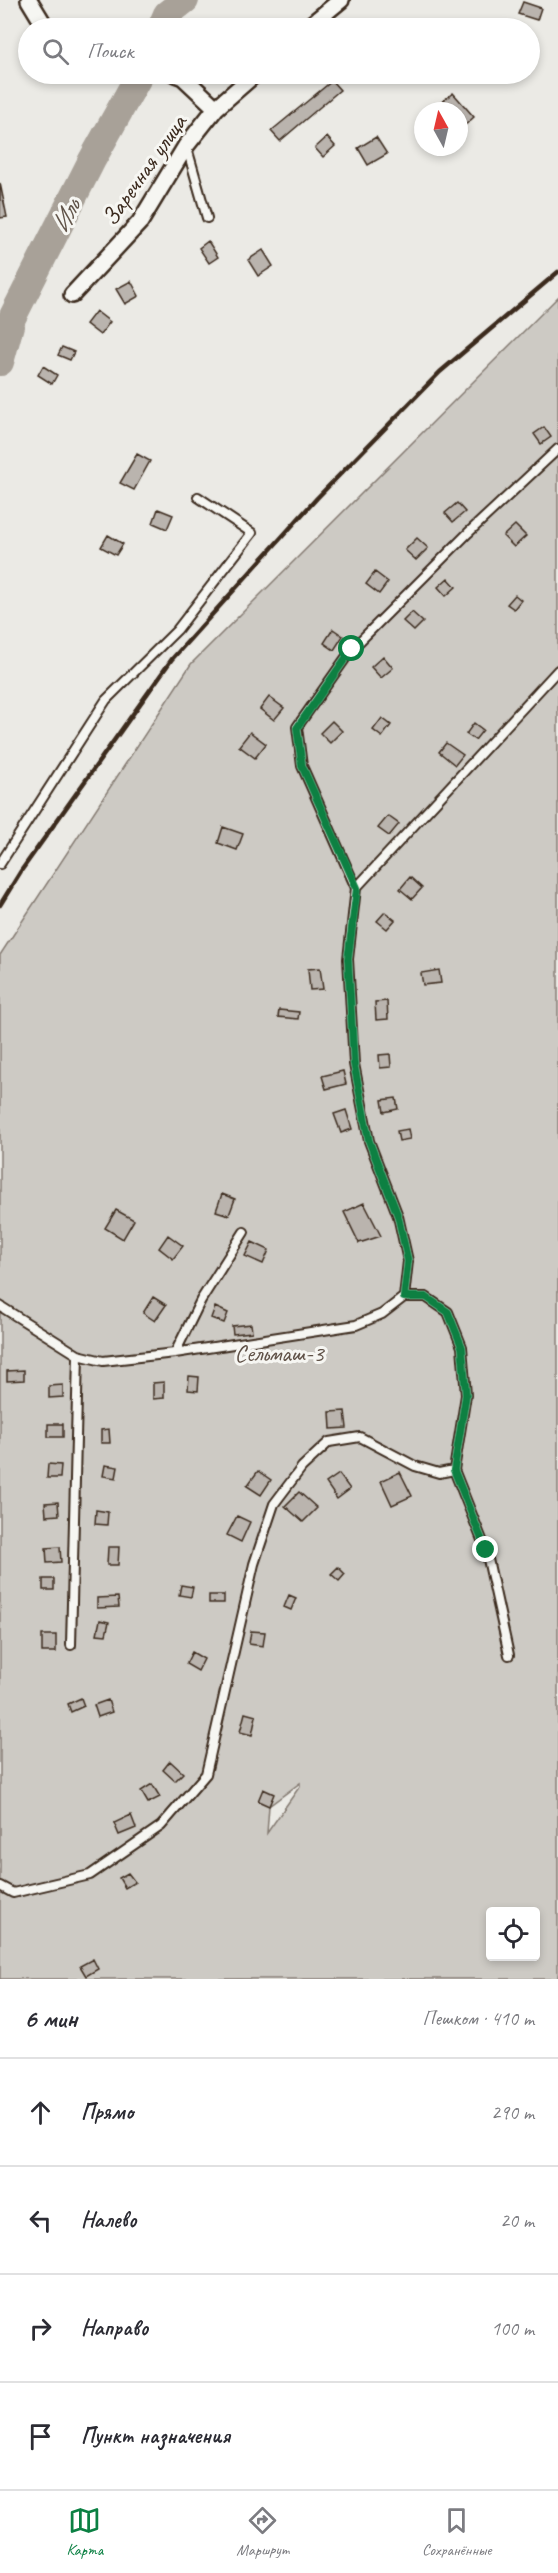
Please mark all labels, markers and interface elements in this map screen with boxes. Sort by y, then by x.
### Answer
search box [18,18,540,84]
icon: search [39,35,72,68]
text: Поиск [87,37,133,65]
north arrow [414,102,468,156]
street label: Заречная улица [95,108,194,231]
water label: Иль [43,191,89,238]
route start [338,635,364,661]
park label: Сельмаш-3 [235,1338,326,1368]
route end [472,1536,498,1562]
map controls [486,1907,540,1961]
button: locate [486,1907,540,1961]
text: 6 мин [24,2002,77,2035]
text: Пешком · 410 m [422,2006,534,2031]
icon: ahead [24,2096,57,2129]
text: Прямо [81,2098,133,2126]
text: 290 m [491,2100,534,2125]
icon: left [24,2204,57,2237]
text: Налево [81,2206,137,2234]
text: 20 m [500,2208,534,2233]
icon: right [24,2312,57,2345]
text: Направо [81,2314,148,2342]
text: 100 m [491,2316,534,2341]
icon: arrive [24,2420,57,2453]
text: Пункт назначения [81,2422,230,2450]
tab: Карта [67,2504,103,2560]
tab: Маршрут [236,2504,289,2560]
tab: Сохранённые [422,2504,491,2560]

